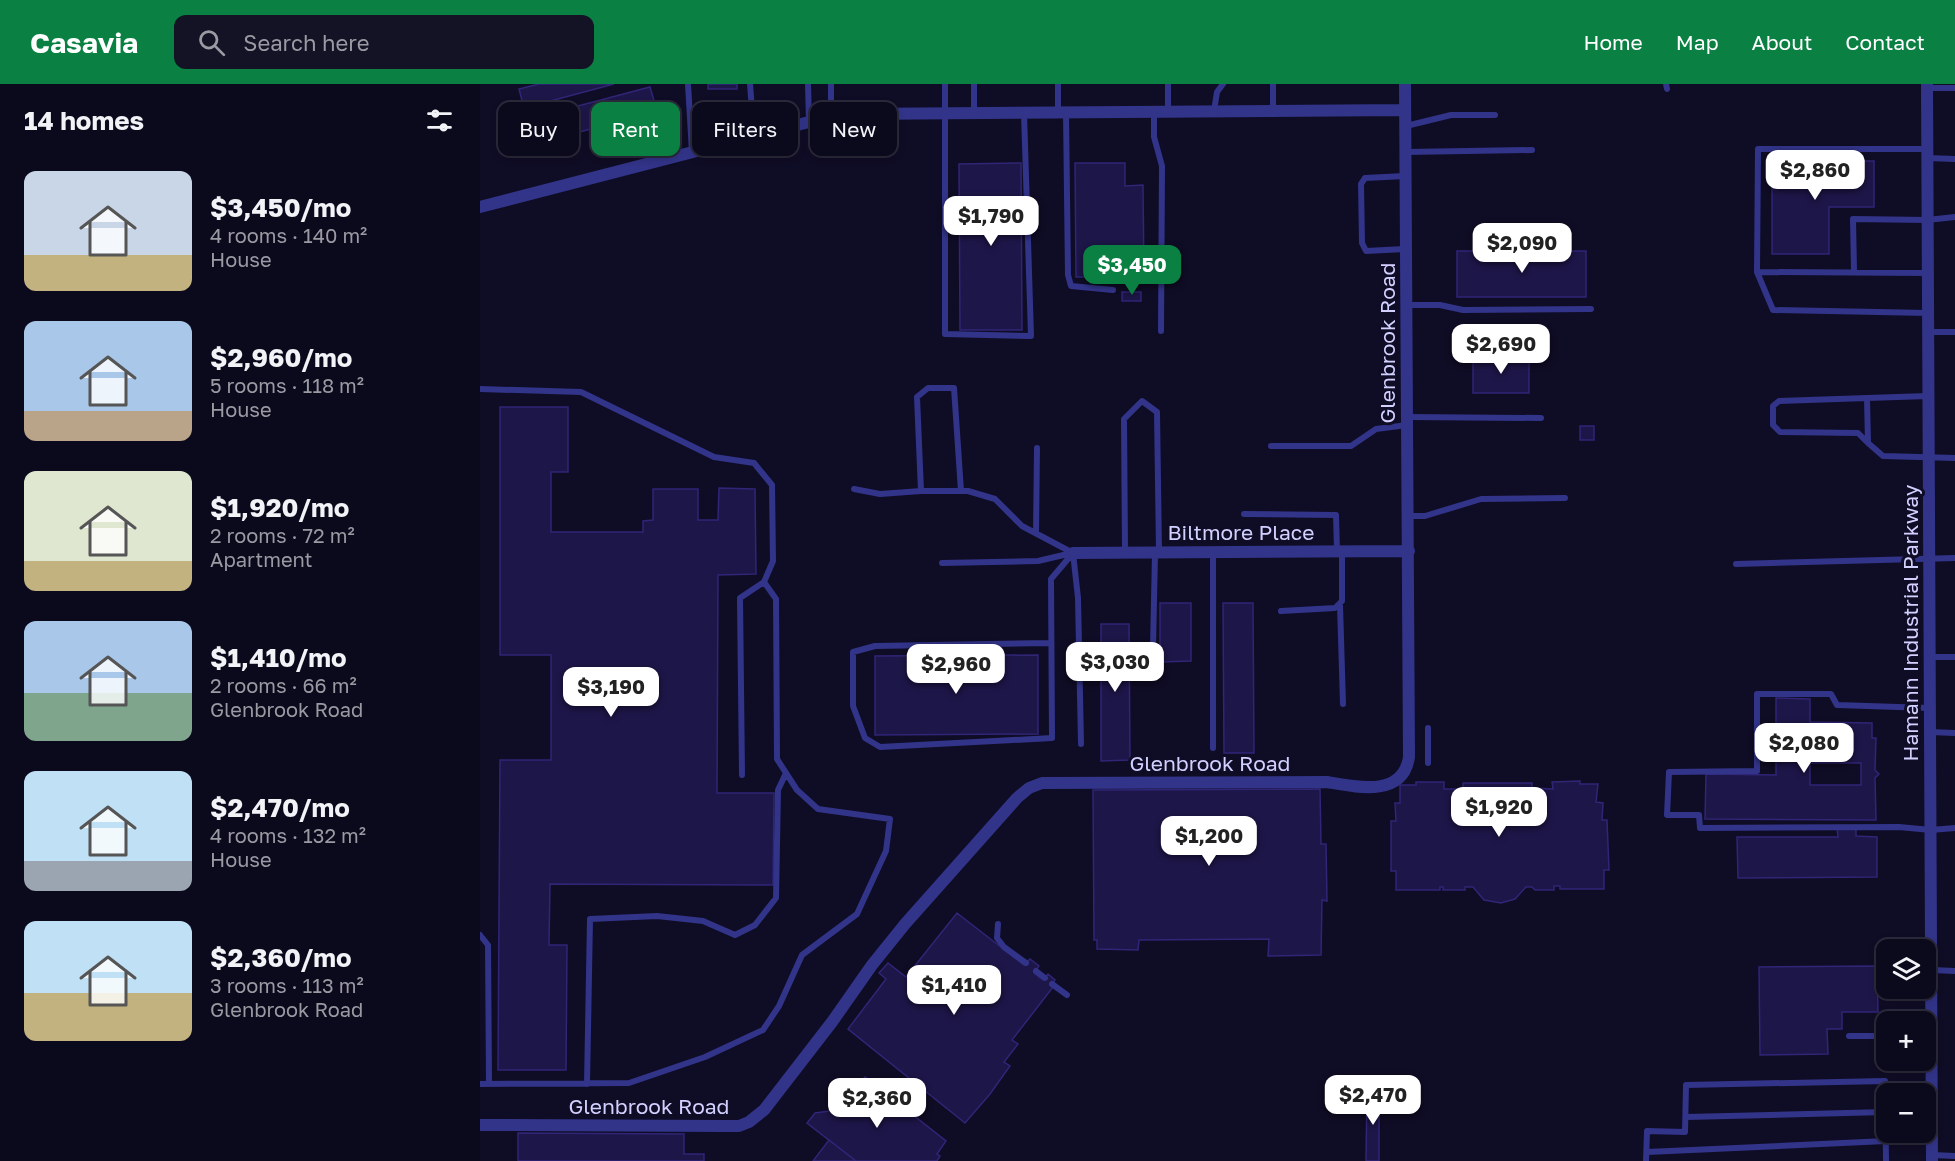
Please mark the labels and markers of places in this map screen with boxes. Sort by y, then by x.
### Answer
pin: $2,860 [1766,150,1864,201]
pin: $1,790 [942,196,1040,247]
pin: $2,090 [1473,223,1571,274]
pin: $3,450 [1083,245,1181,296]
pin: $2,690 [1452,324,1550,375]
pin: $3,030 [1066,642,1164,693]
pin: $2,960 [907,644,1005,695]
pin: $3,190 [562,667,660,718]
pin: $2,080 [1755,723,1853,774]
pin: $1,920 [1450,787,1548,838]
pin: $1,200 [1160,816,1258,867]
pin: $1,410 [905,965,1003,1016]
pin: $2,470 [1324,1075,1422,1126]
pin: $2,360 [828,1078,926,1129]

